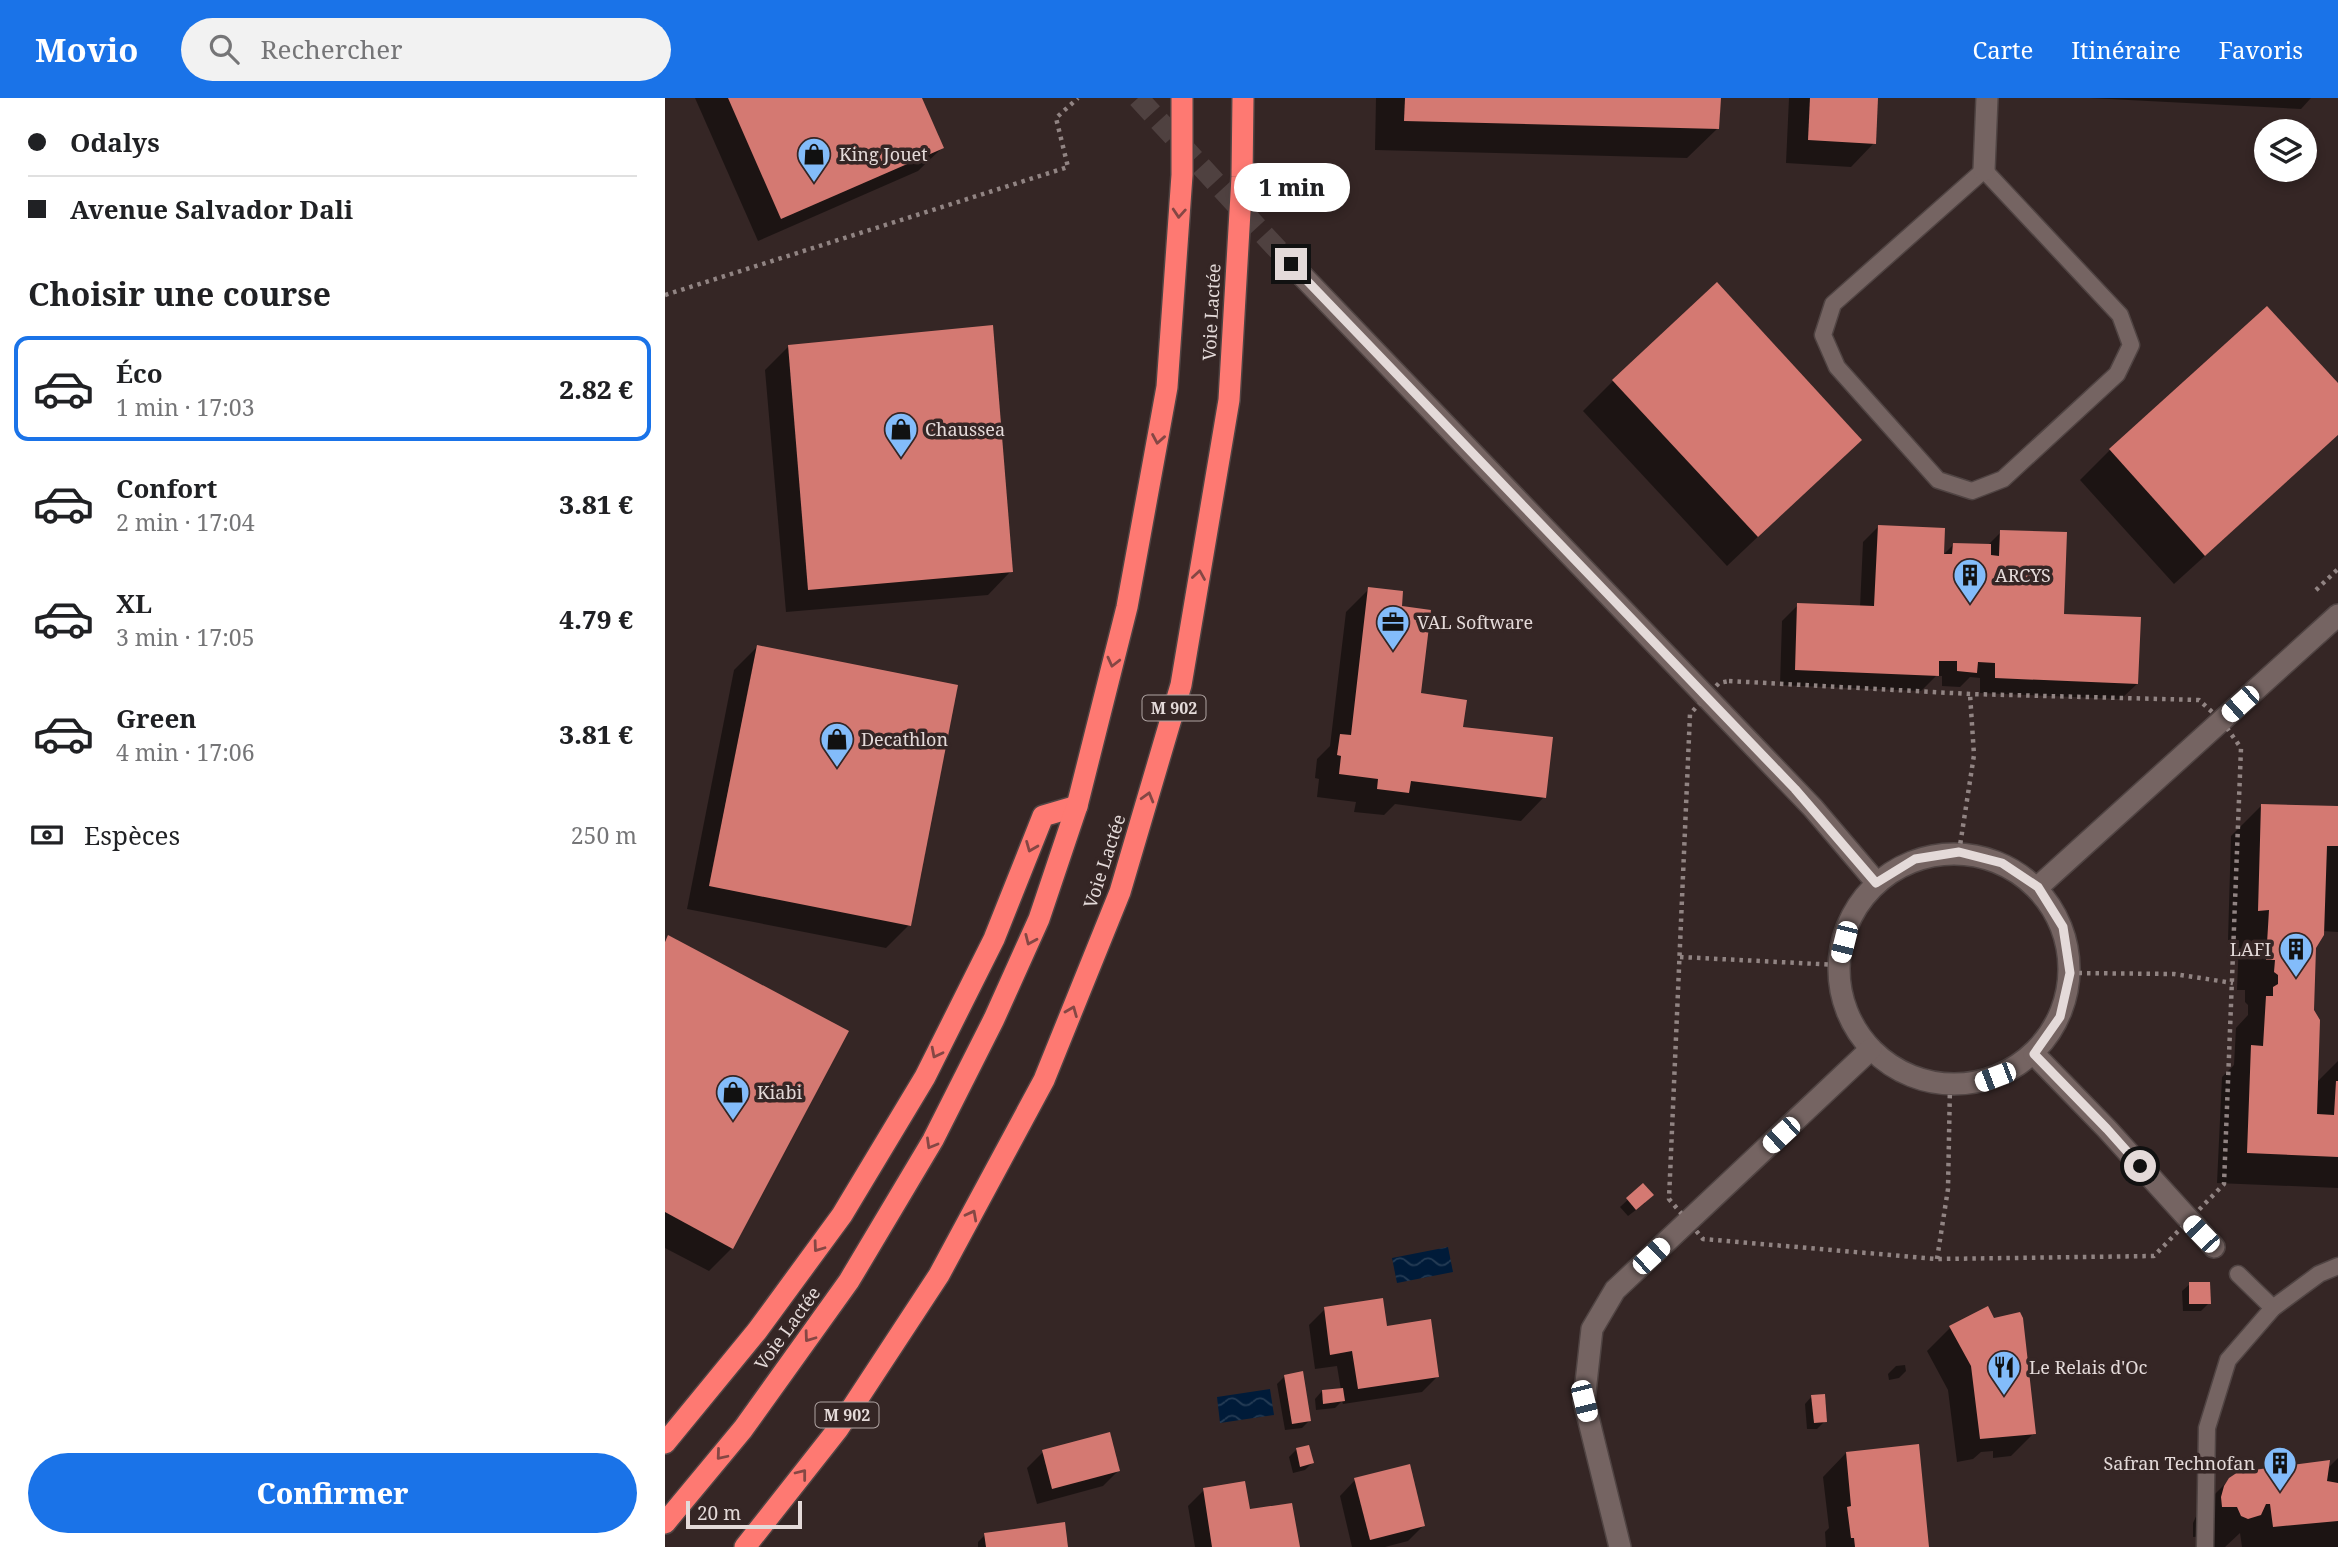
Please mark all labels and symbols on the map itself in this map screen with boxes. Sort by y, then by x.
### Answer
shop icon: King Jouet [795,135,833,184]
place label: King Jouet [839,142,928,166]
callout: 1 min [1233,162,1349,212]
one-way arrow [1172,208,1187,219]
route end [1275,248,1307,280]
street label: Voie Lactée [1196,263,1226,361]
shop icon: Chaussea [882,410,920,459]
place label: Chaussea [925,417,1005,441]
one-way arrow [1151,433,1166,445]
building icon: ARCYS [1951,556,1989,605]
place label: ARCYS [1995,563,2051,587]
one-way arrow [1191,570,1206,581]
office icon: VAL Software [1374,603,1412,652]
place label: VAL Software [1417,610,1533,634]
one-way arrow [1107,656,1121,668]
car [2218,682,2263,726]
road number: M 902 [1142,695,1205,720]
shop icon: Decathlon [818,720,856,769]
place label: Decathlon [861,727,948,751]
one-way arrow [1139,791,1154,803]
street label: Voie Lactée [1078,811,1130,911]
one-way arrow [1025,840,1039,852]
car [1829,919,1860,965]
building icon: LAFI [2277,930,2315,979]
one-way arrow [1024,933,1038,945]
place label: LAFI [2230,937,2271,961]
one-way arrow [1063,1005,1077,1017]
one-way arrow [931,1046,945,1058]
car [1972,1060,2019,1094]
shop icon: Kiabi [714,1073,752,1122]
place label: Kiabi [757,1080,803,1104]
car [1759,1113,1804,1157]
one-way arrow [926,1137,939,1150]
route start [2124,1150,2156,1182]
one-way arrow [963,1210,977,1222]
car [2179,1212,2224,1256]
car [1629,1234,1674,1278]
one-way arrow [814,1240,826,1252]
street label: Voie Lactée [749,1282,825,1374]
one-way arrow [805,1329,817,1342]
restaurant icon: Le Relais d'Oc [1985,1348,2023,1397]
place label: Le Relais d'Oc [2029,1355,2148,1379]
car [1569,1378,1600,1424]
road number: M 902 [815,1402,879,1428]
building icon: Safran Technofan [2261,1444,2299,1493]
one-way arrow [717,1446,729,1459]
place label: Safran Technofan [2103,1451,2255,1475]
one-way arrow [794,1469,806,1482]
scale bar [686,1498,801,1530]

